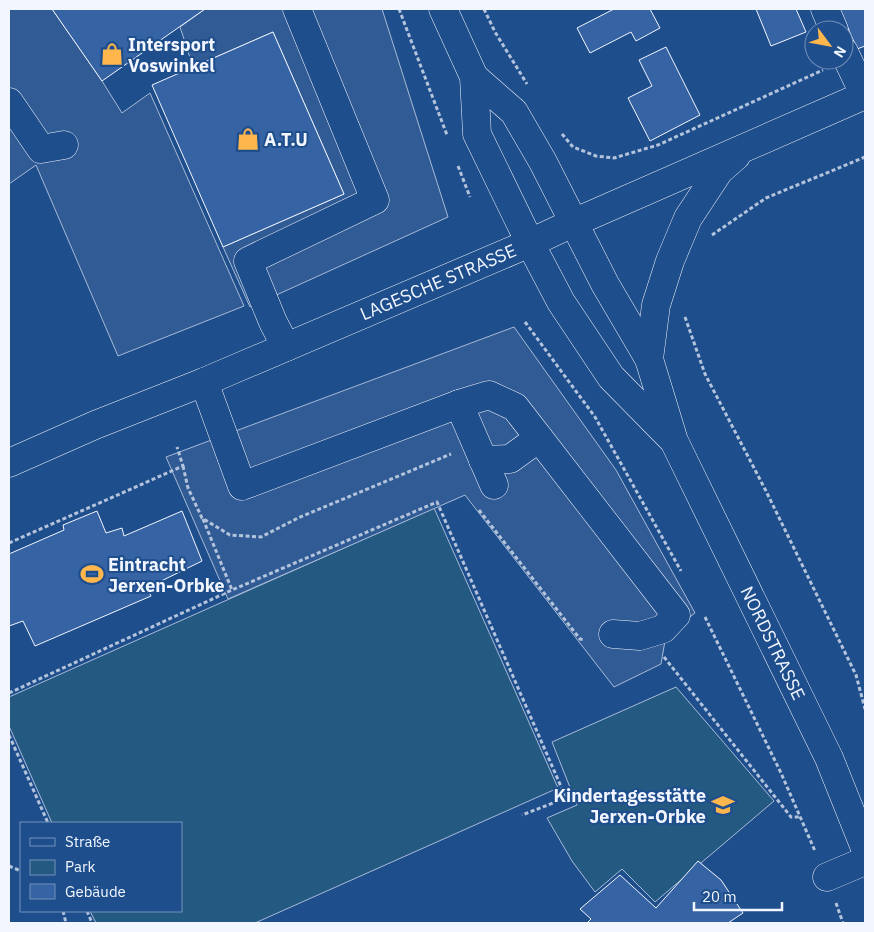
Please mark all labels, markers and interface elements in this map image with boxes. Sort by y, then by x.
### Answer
north arrow [804,20,854,70]
place label: Intersport Voswinkel [128,33,215,77]
shop icon: Intersport Voswinkel [99,41,125,67]
text: N [830,43,850,61]
shop icon: A.T.U [235,126,261,152]
place label: A.T.U [264,128,308,151]
street label: LAGESCHE STRASSE [356,239,520,325]
place label: Eintracht Jerxen-Orbke [108,553,225,597]
sports icon: Eintracht Jerxen-Orbke [79,561,105,587]
street label: NORDSTRASSE [736,582,810,704]
place label: Kindertagesstätte Jerxen-Orbke [553,784,706,828]
school or university icon: Kindertagesstätte Jerxen-Orbke [710,792,736,818]
legend [20,822,182,912]
text: Straße [65,832,110,851]
text: Park [65,857,95,876]
scale bar [694,880,782,912]
text: Gebäude [65,882,126,901]
text: 20 m [702,887,737,906]

